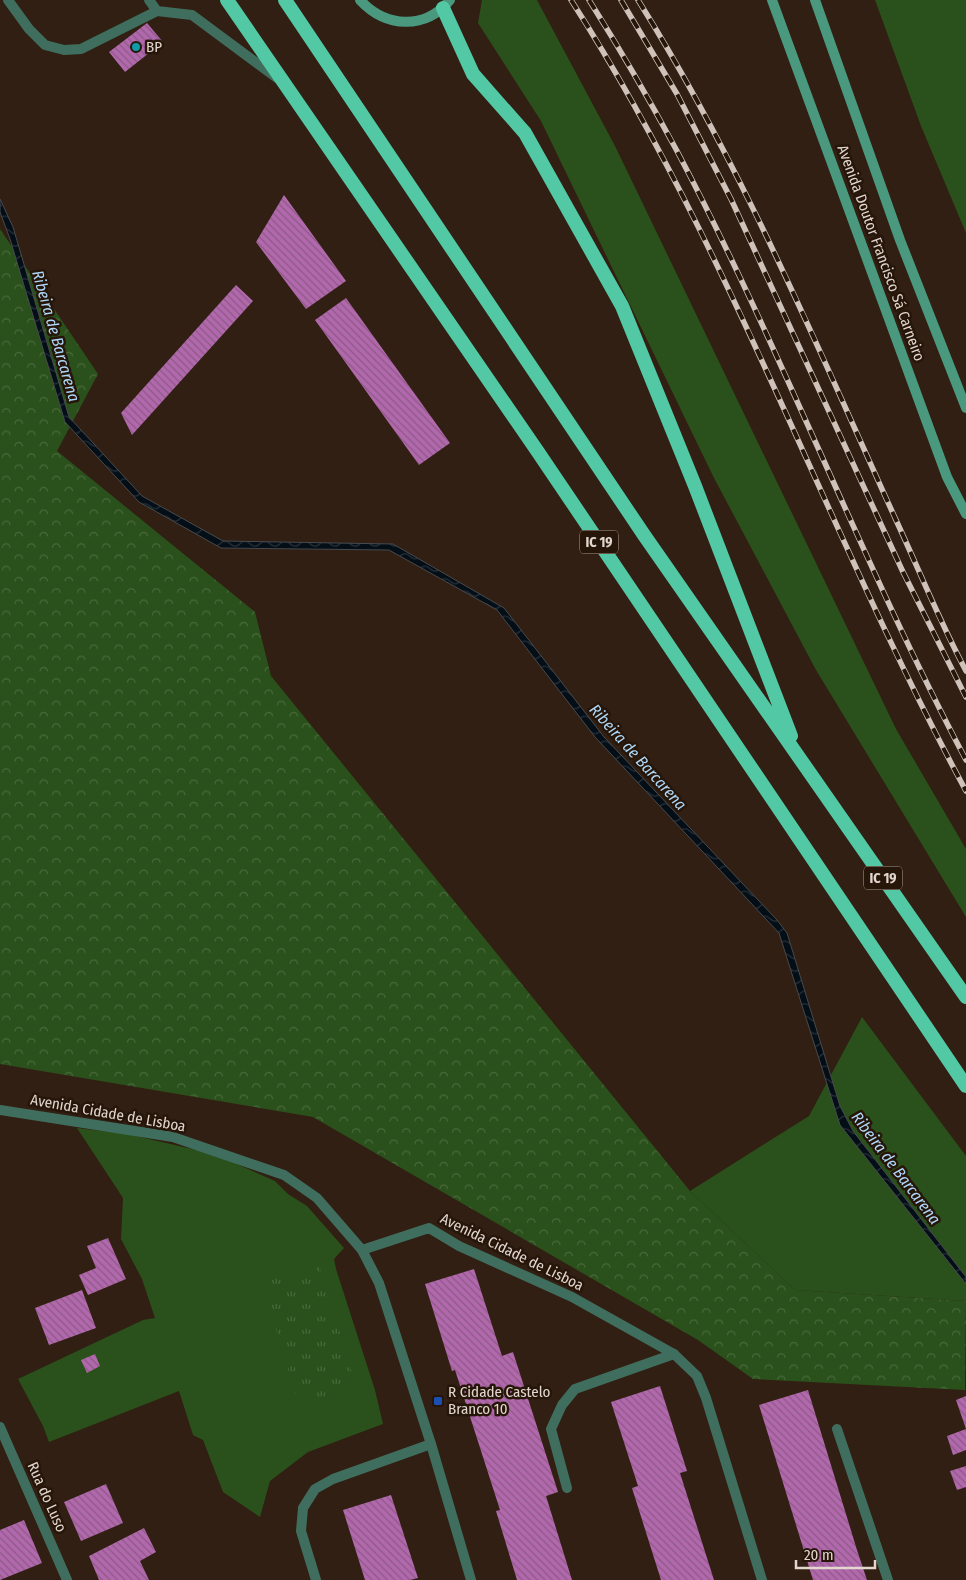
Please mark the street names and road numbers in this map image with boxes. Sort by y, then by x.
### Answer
street label: Avenida Doutor Francisco Sá Carneiro [833,142,929,364]
road number: IC 19 [580,530,618,554]
road number: IC 19 [864,866,902,890]
street label: Avenida Cidade de Lisboa [29,1090,187,1136]
street label: Avenida Cidade de Lisboa [437,1209,587,1295]
street label: Rua do Luso [24,1459,70,1535]

